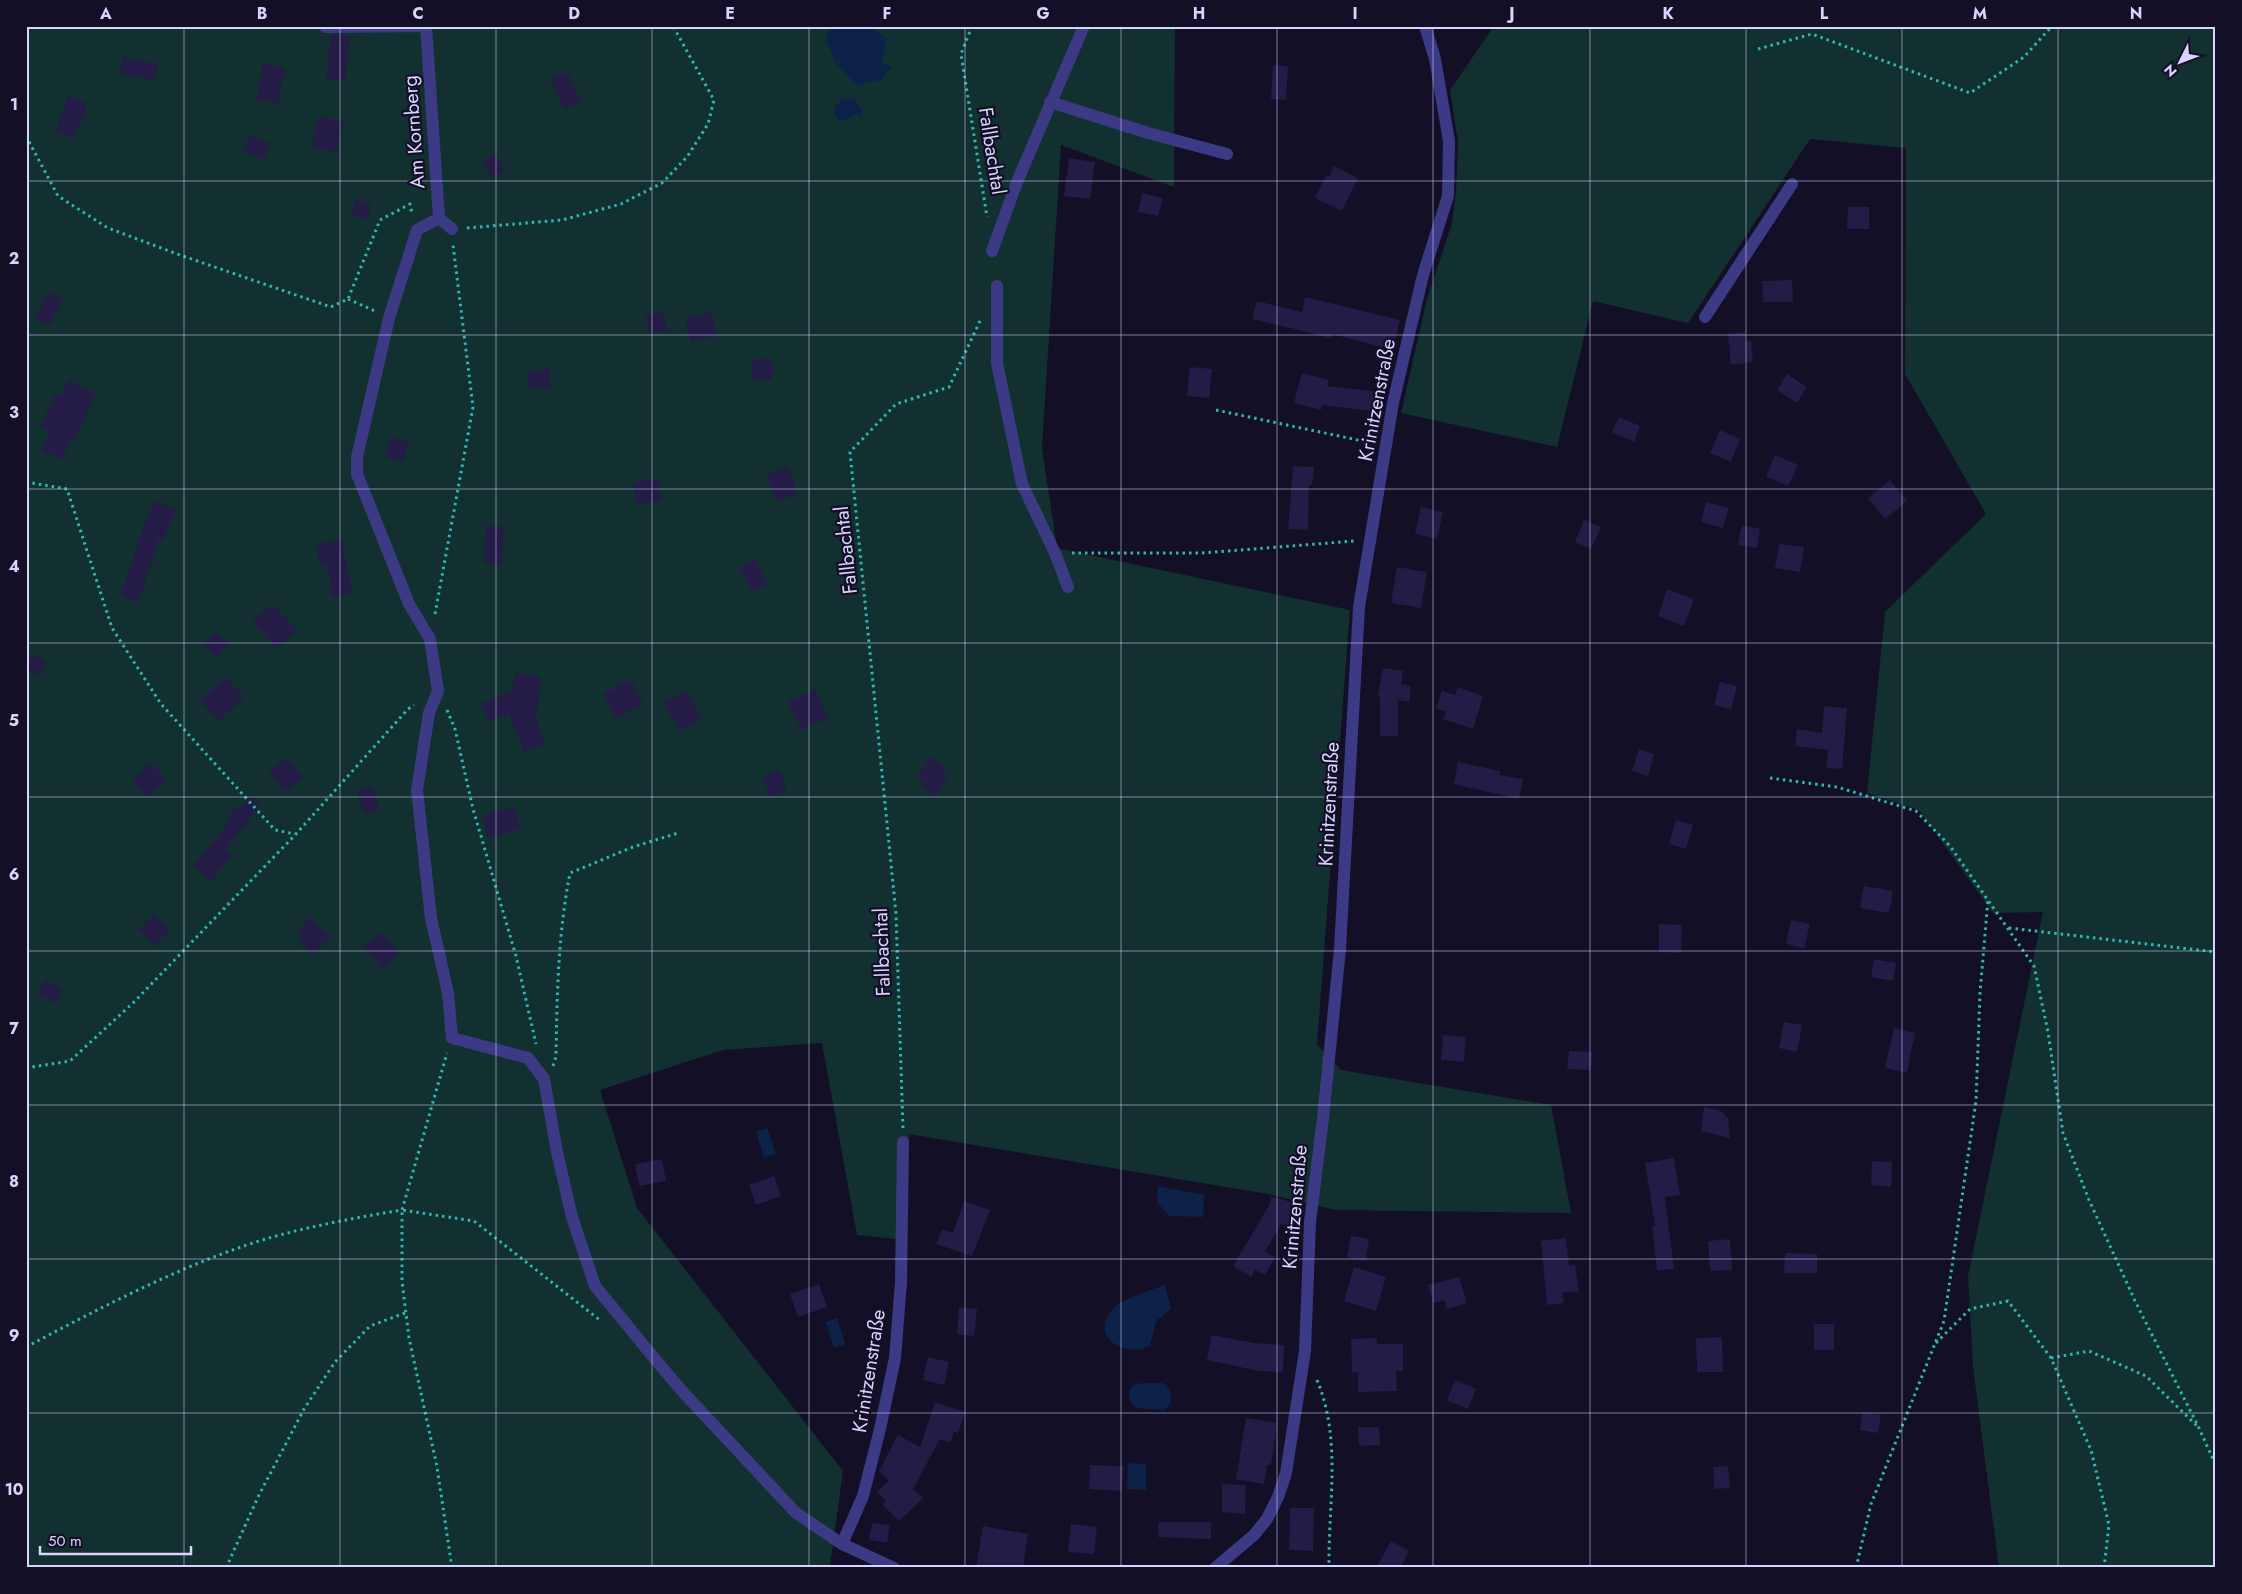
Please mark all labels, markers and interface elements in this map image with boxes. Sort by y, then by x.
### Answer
text: A [99,2,112,25]
text: B [257,2,267,25]
text: C [412,2,424,25]
text: D [568,2,580,25]
text: E [725,2,735,25]
text: F [883,2,891,25]
text: G [1036,2,1050,25]
text: H [1193,2,1205,25]
text: I [1352,2,1358,25]
text: J [1506,2,1515,25]
text: K [1662,2,1674,25]
text: L [1820,2,1829,25]
text: M [1973,2,1987,25]
text: N [2130,2,2142,25]
north arrow [2154,38,2204,88]
text: N [2159,60,2181,82]
street label: Am Kornberg [396,74,432,190]
text: 1 [10,93,18,116]
street label: Fallbachtal [971,105,1013,197]
text: 2 [9,247,19,270]
street label: Krinitzenstraße [1351,336,1403,464]
text: 3 [9,401,19,424]
street label: Fallbachtal [827,505,865,595]
text: 4 [8,555,20,578]
text: 5 [9,709,19,732]
street label: Krinitzenstraße [1311,741,1347,867]
text: 6 [9,863,19,886]
street label: Fallbachtal [866,907,898,997]
text: 7 [9,1017,19,1040]
street label: Krinitzenstraße [1275,1144,1315,1270]
text: 8 [9,1170,19,1193]
street label: Krinitzenstraße [845,1307,893,1435]
text: 9 [9,1324,19,1347]
text: 10 [5,1478,23,1501]
scale bar [40,1524,191,1556]
text: 50 m [48,1530,82,1552]

